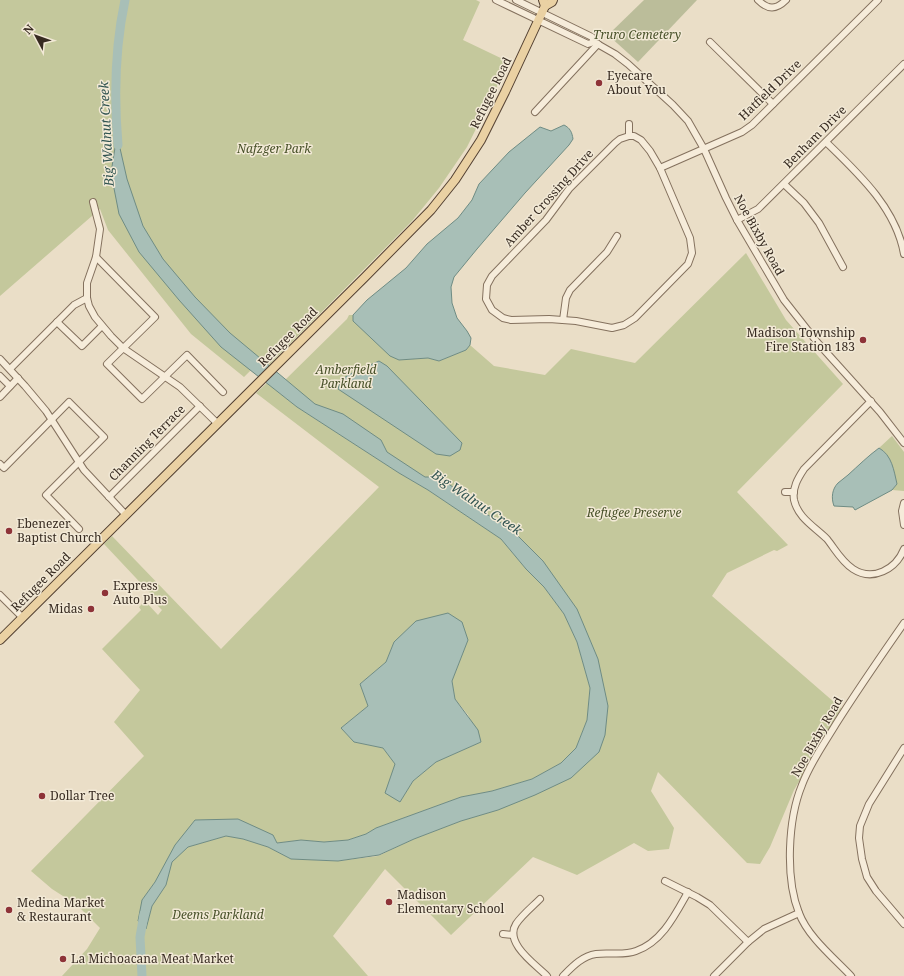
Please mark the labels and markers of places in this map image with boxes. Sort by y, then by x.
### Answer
place label: Eyecare About You [607,67,666,98]
marker: Eyecare About You [594,78,604,88]
place label: Madison Township Fire Station 183 [747,324,855,355]
marker: Madison Township Fire Station 183 [858,335,868,345]
place label: Ebenezer Baptist Church [17,515,102,546]
marker: Ebenezer Baptist Church [4,526,14,536]
place label: Express Auto Plus [113,577,167,608]
marker: Express Auto Plus [100,588,110,598]
place label: Midas [48,600,83,617]
marker: Midas [86,604,96,614]
place label: Dollar Tree [50,787,114,804]
marker: Dollar Tree [37,791,47,801]
place label: Madison Elementary School [397,886,505,917]
place label: Medina Market & Restaurant [17,894,105,925]
marker: Madison Elementary School [384,897,394,907]
marker: Medina Market & Restaurant [4,905,14,915]
place label: La Michoacana Meat Market [71,950,234,967]
marker: La Michoacana Meat Market [58,954,68,964]

